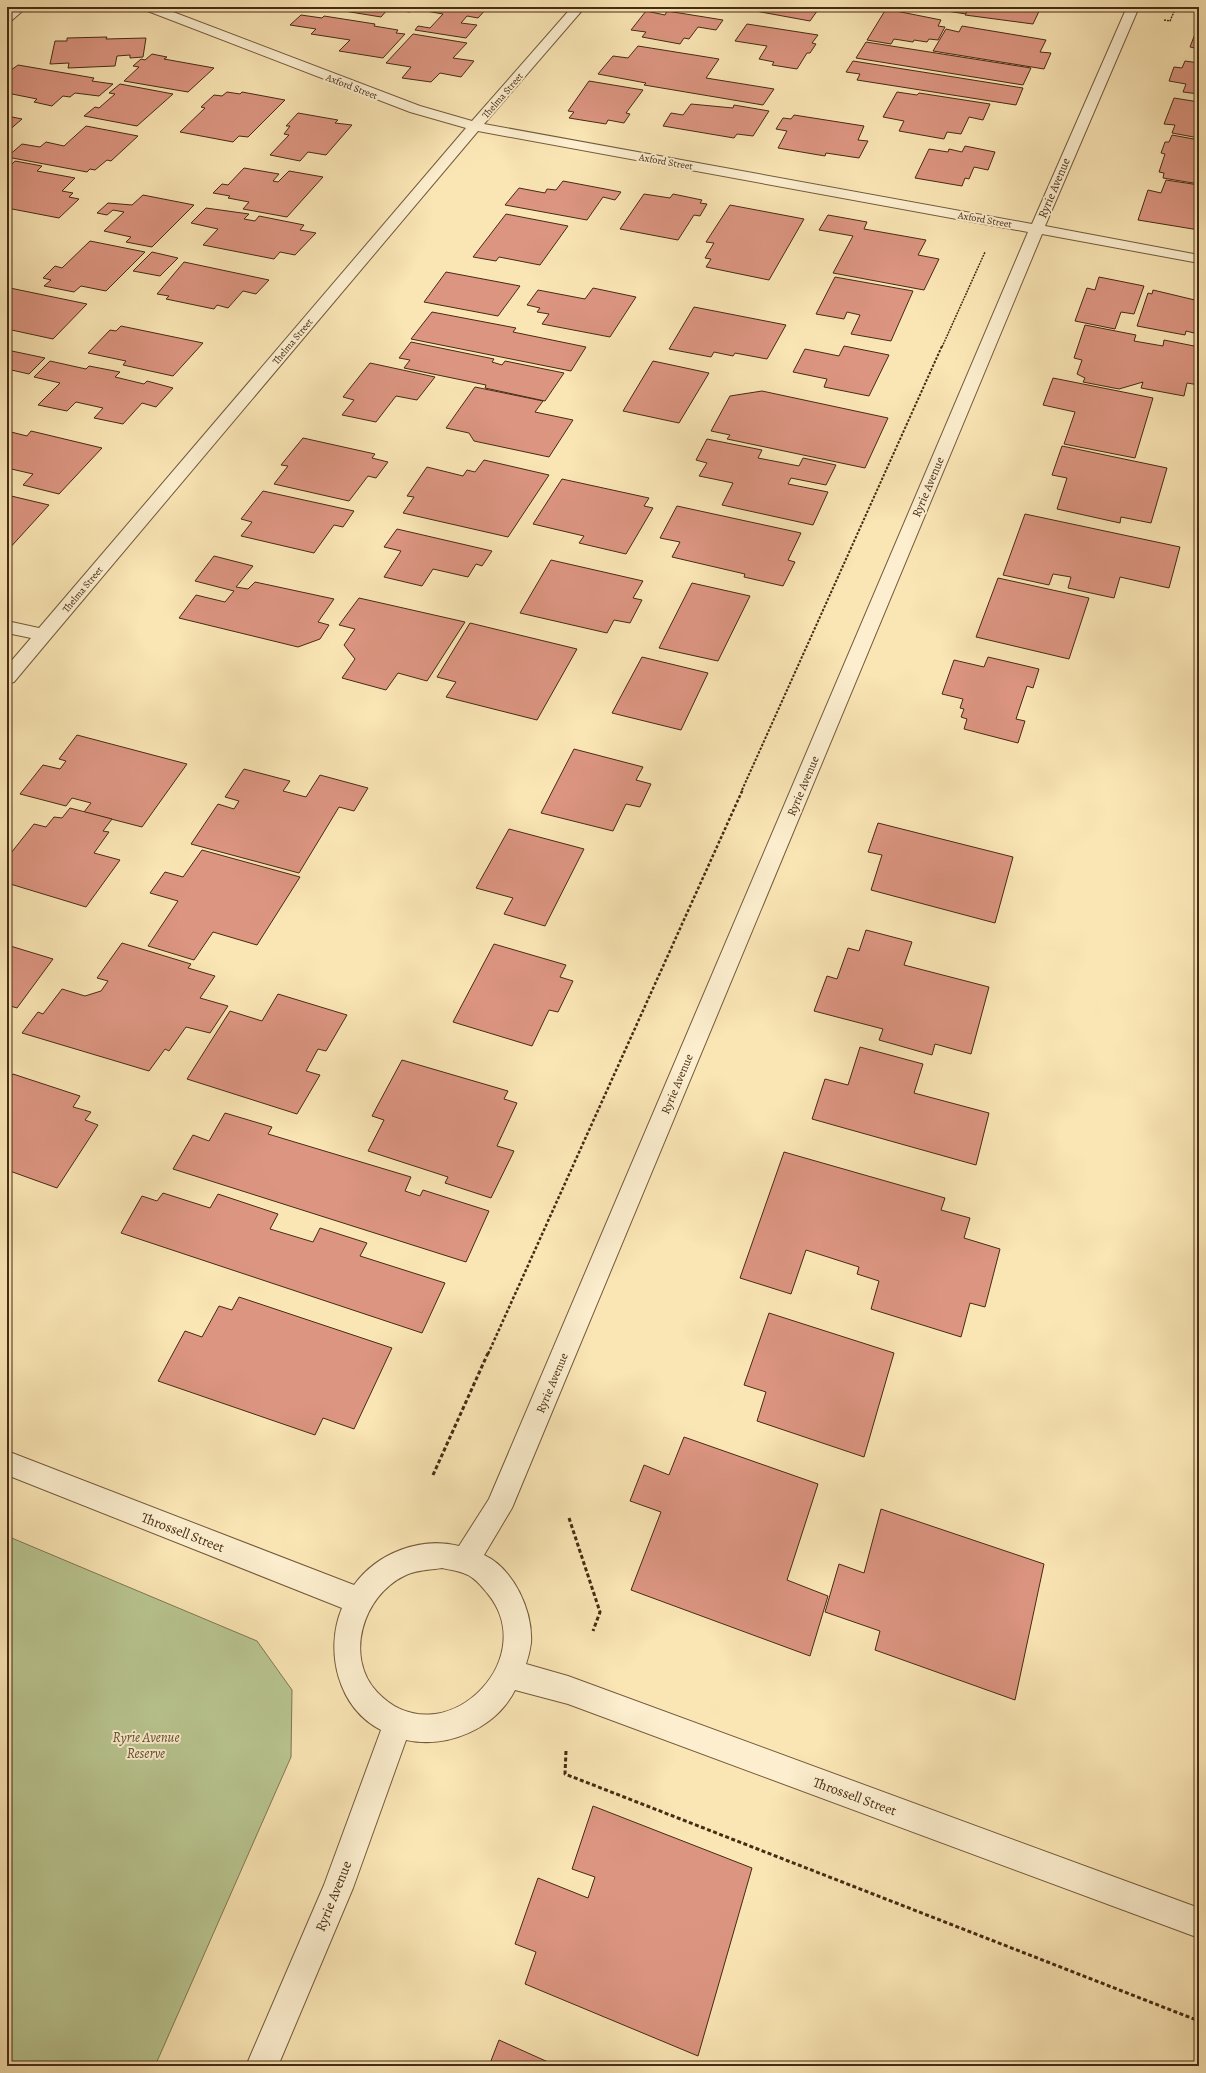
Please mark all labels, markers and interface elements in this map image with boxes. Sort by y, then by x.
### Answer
street label: Thelma Street [479,69,526,121]
street label: Axford Street [323,70,380,103]
street label: Axford Street [637,150,694,173]
street label: Ryrie Avenue [1034,155,1074,221]
street label: Axford Street [956,208,1013,231]
street label: Thelma Street [269,315,316,367]
street label: Ryrie Avenue [908,454,948,520]
street label: Thelma Street [59,563,106,615]
street label: Ryrie Avenue [783,753,823,819]
street label: Ryrie Avenue [657,1051,697,1117]
street label: Ryrie Avenue [532,1350,572,1416]
street label: Throssell Street [139,1508,227,1557]
park label: Ryrie Avenue Reserve [113,1728,179,1763]
street label: Throssell Street [810,1773,900,1821]
street label: Ryrie Avenue [311,1858,356,1934]

